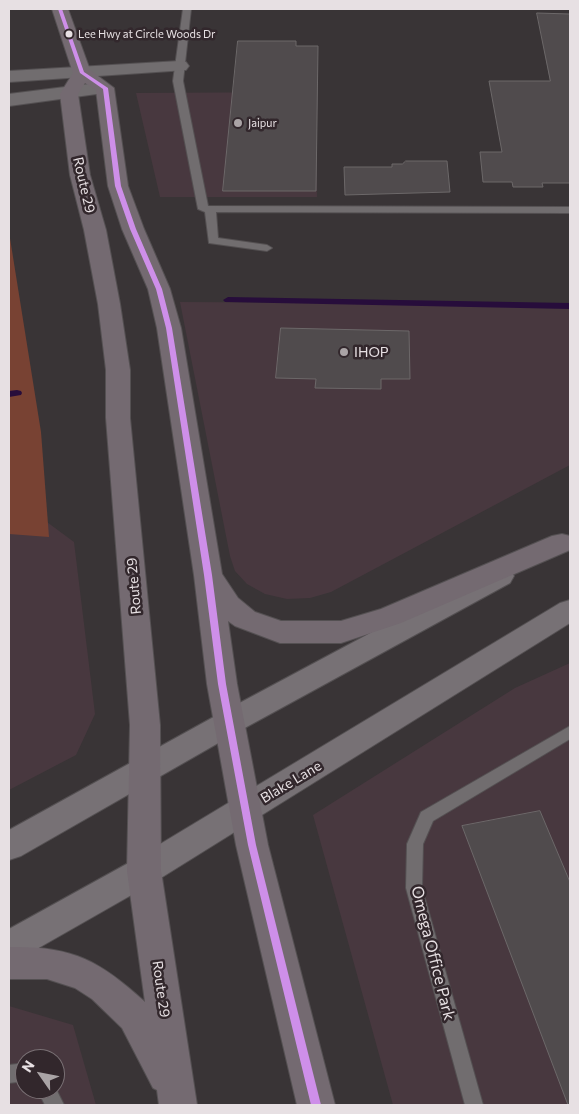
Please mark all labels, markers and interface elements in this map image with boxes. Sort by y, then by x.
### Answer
place label: Lee Hwy at Circle Woods Dr [78,27,215,41]
marker: Lee Hwy at Circle Woods Dr [64,29,74,39]
place label: Jaipur [248,116,277,130]
marker: Jaipur [232,117,244,129]
street label: Route 29 [69,155,99,215]
place label: IHOP [354,344,389,360]
marker: IHOP [338,346,350,358]
street label: Route 29 [123,557,145,615]
street label: Blake Lane [258,757,324,807]
street label: Omega Office Park [407,884,459,1022]
street label: Route 29 [149,960,173,1018]
north arrow [15,1049,65,1099]
text: N [18,1057,38,1075]

